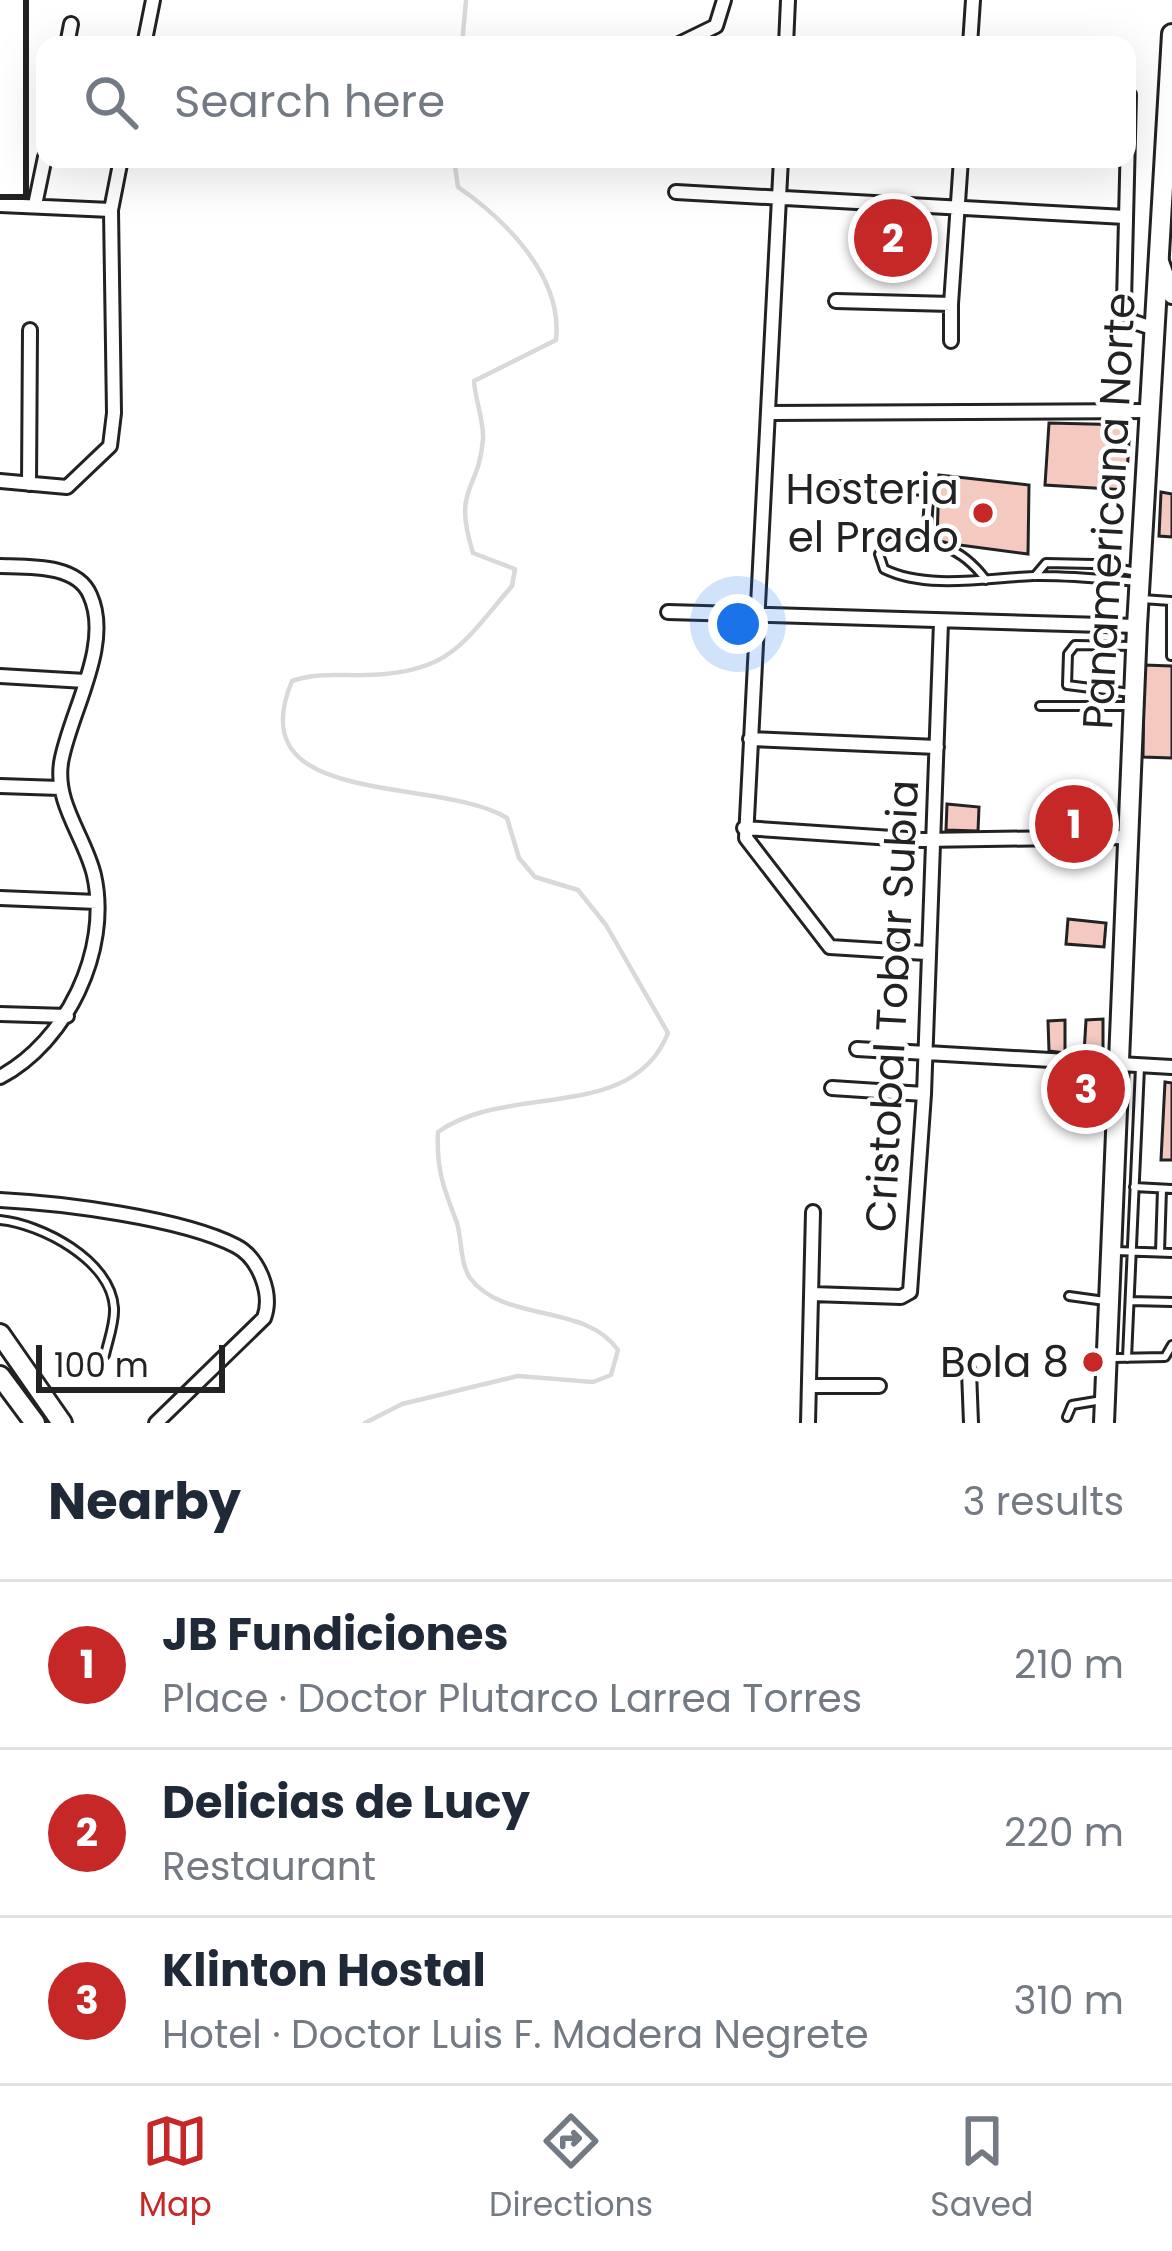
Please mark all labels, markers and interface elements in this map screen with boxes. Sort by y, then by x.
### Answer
search box [36,36,1136,168]
icon: search [78,69,144,135]
text: Search here [174,70,445,133]
pin: 2 [854,193,932,283]
street label: Panamericana Norte [1068,291,1150,731]
place label: Hosteria el Prado [785,460,959,567]
marker: Hosteria el Prado [970,500,996,526]
your location [708,594,768,654]
street label: Cristobal Tobar Subia [851,778,933,1234]
pin: 1 [1035,779,1113,869]
pin: 3 [1047,1044,1125,1134]
place label: Bola 8 [940,1333,1069,1392]
scale bar [36,1339,225,1392]
text: 100 m [54,1342,149,1389]
marker: Bola 8 [1080,1349,1106,1375]
text: Nearby [48,1465,241,1537]
text: 3 results [962,1474,1124,1529]
text: JB Fundiciones [162,1603,509,1666]
text: 1 [80,1637,94,1692]
text: 210 m [1014,1637,1124,1692]
text: Place · Doctor Plutarco Larrea Torres [162,1671,862,1726]
text: Delicias de Lucy [162,1771,530,1834]
text: 2 [76,1805,98,1860]
text: 220 m [1004,1805,1124,1860]
text: Restaurant [162,1839,376,1894]
text: Klinton Hostal [162,1939,486,2002]
text: 3 [75,1973,99,2028]
text: 310 m [1013,1973,1124,2028]
text: Hotel · Doctor Luis F. Madera Negrete [162,2007,869,2062]
tab: Map [139,2108,212,2230]
tab: Directions [489,2108,653,2230]
tab: Saved [930,2108,1033,2230]

